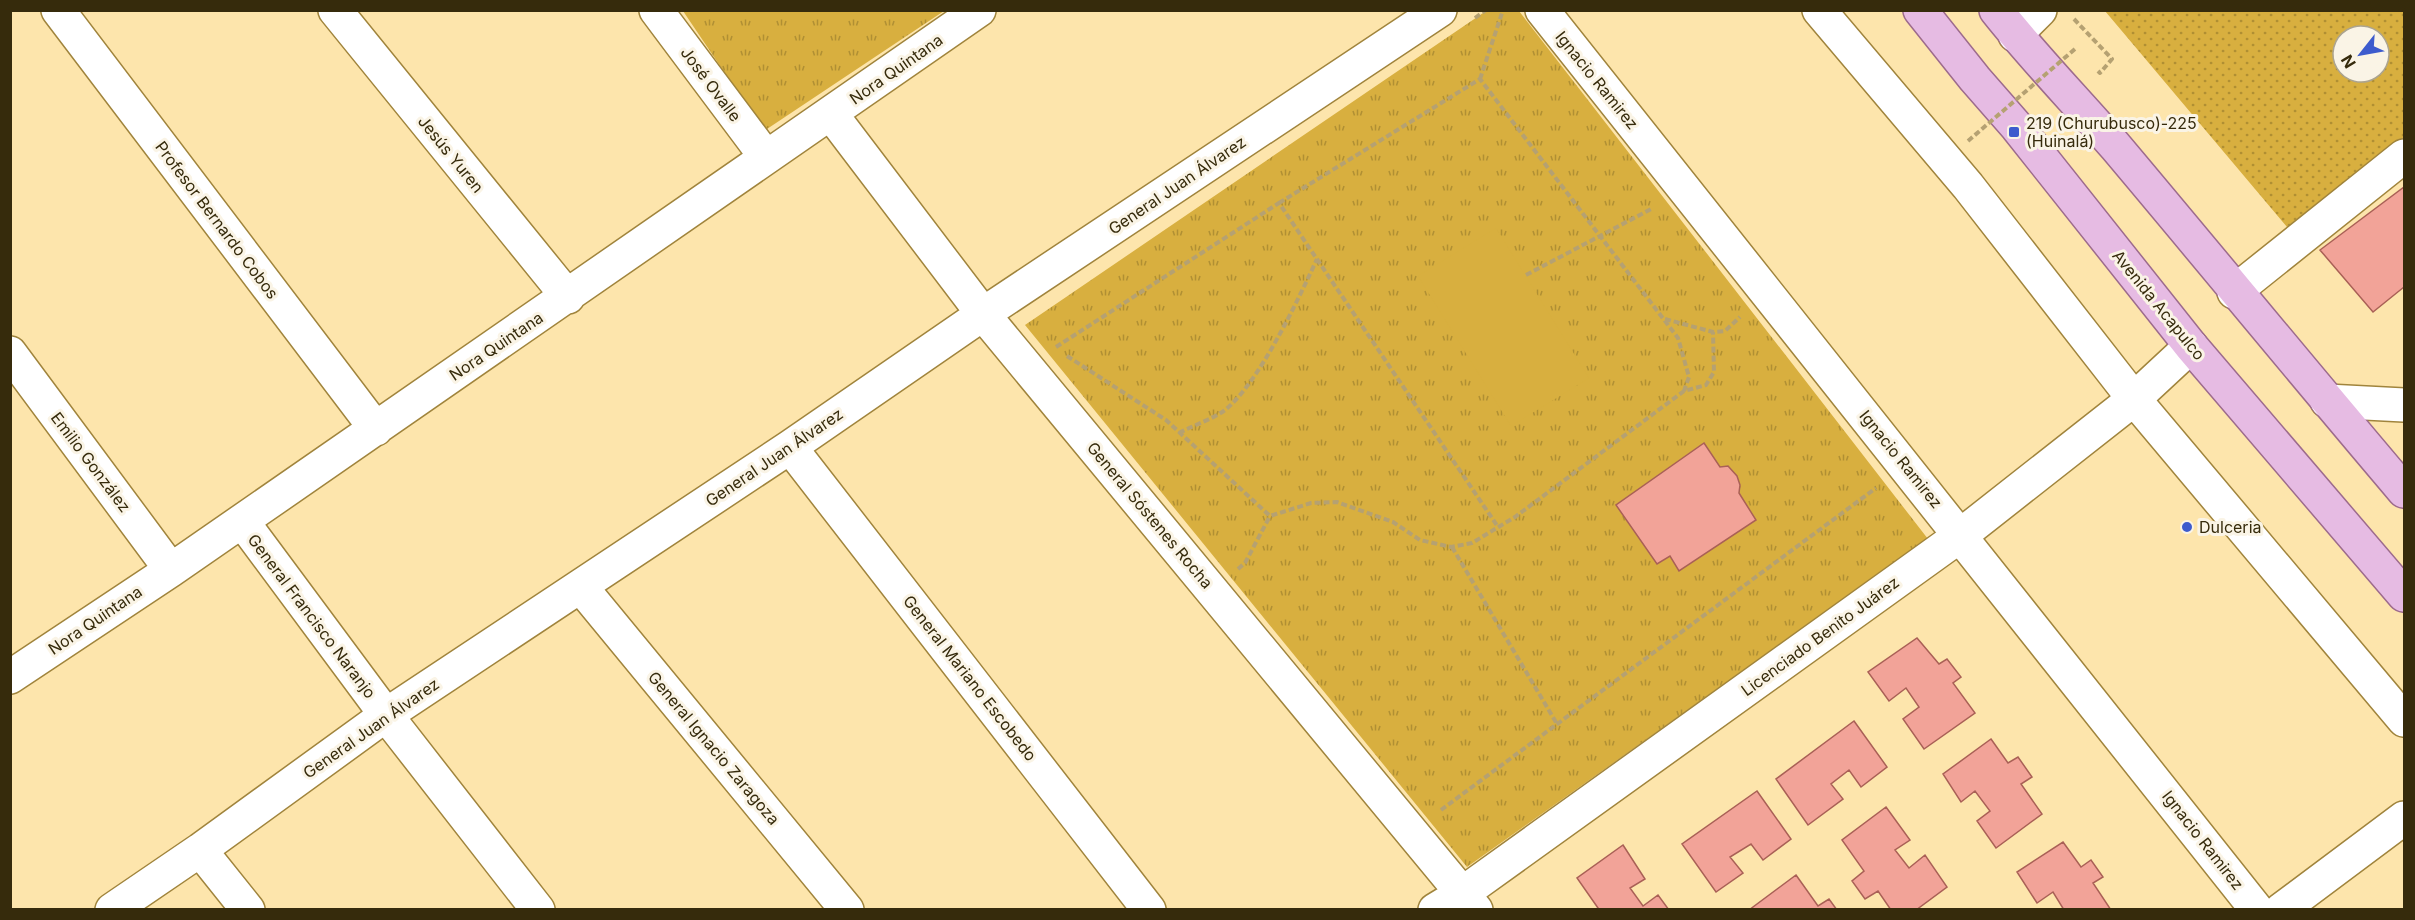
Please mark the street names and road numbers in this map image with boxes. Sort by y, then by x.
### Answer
street label: Ignacio Ramirez [1551,27,1643,133]
street label: Nora Quintana [846,30,946,108]
street label: José Ovalle [676,43,746,125]
street label: Jesús Yuren [414,111,488,197]
street label: General Juan Álvarez [1104,132,1250,238]
street label: Profesor Bernardo Cobos [151,137,283,303]
street label: Avenida Acapulco [2109,246,2209,364]
street label: Nora Quintana [445,307,547,385]
street label: General Juan Álvarez [701,404,847,510]
street label: Ignacio Ramirez [1855,406,1947,512]
street label: Emilio González [47,408,135,516]
street label: General Sóstenes Rocha [1083,438,1217,592]
street label: General Francisco Naranjo [244,530,380,702]
street label: Licenciado Benito Juárez [1737,572,1903,700]
street label: Nora Quintana [44,581,146,659]
street label: General Mariano Escobedo [899,591,1041,765]
street label: General Ignacio Zaragoza [644,667,784,829]
street label: General Juan Álvarez [299,673,443,783]
street label: Ignacio Ramirez [2158,786,2248,894]

